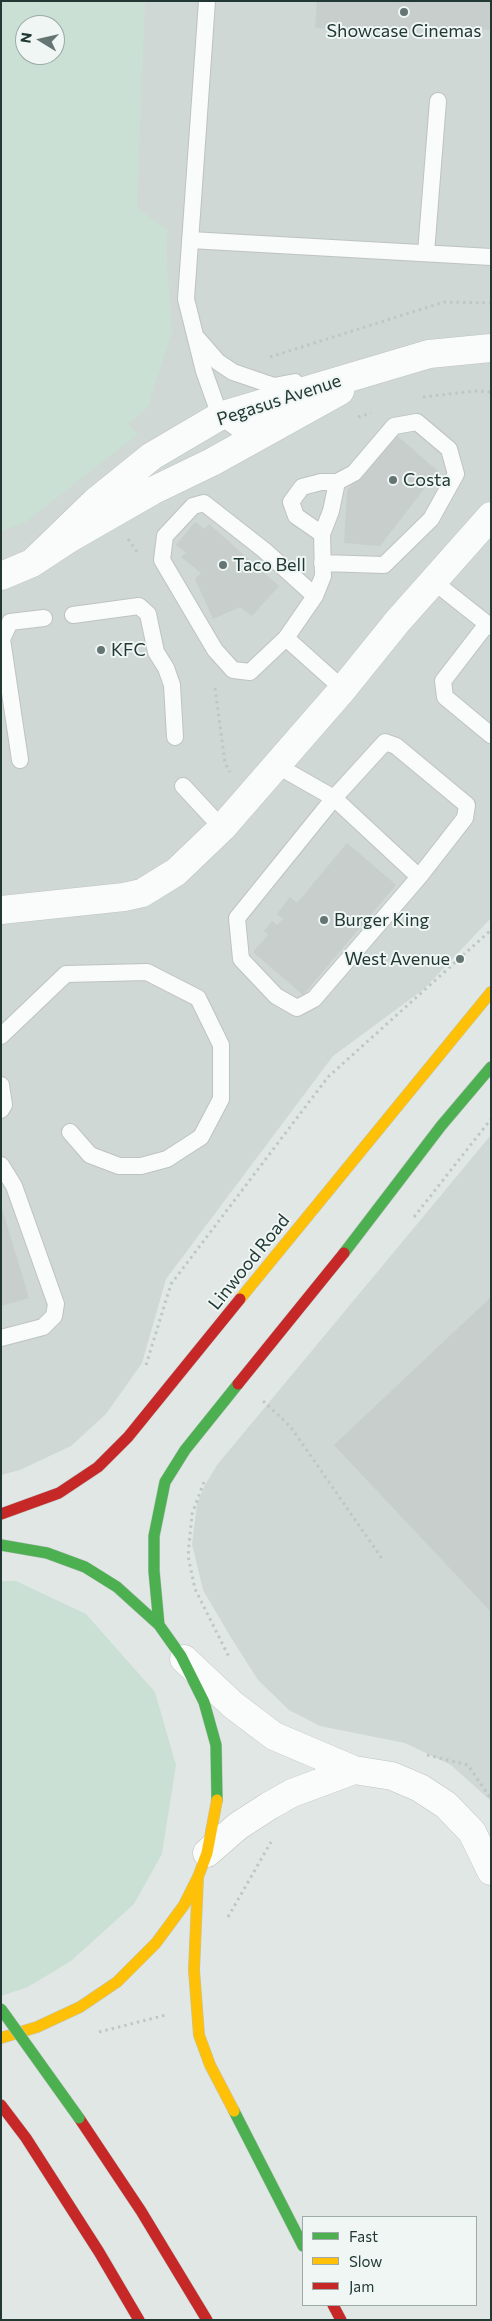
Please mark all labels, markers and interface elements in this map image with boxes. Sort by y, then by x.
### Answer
marker: Showcase Cinemas [398,6,410,18]
north arrow [15,15,65,65]
place label: Showcase Cinemas [327,20,481,42]
text: N [16,31,35,44]
street label: Pegasus Avenue [214,370,344,430]
place label: Costa [403,469,451,491]
marker: Costa [387,474,399,486]
place label: Taco Bell [233,554,306,576]
marker: Taco Bell [217,559,229,571]
place label: KFC [111,639,146,661]
marker: KFC [95,644,107,656]
place label: Burger King [334,909,429,931]
marker: Burger King [318,914,330,926]
place label: West Avenue [344,948,450,970]
marker: West Avenue [454,953,466,965]
street label: Linwood Road [204,1210,294,1314]
legend [302,2216,477,2306]
text: Fast [349,2227,378,2245]
text: Slow [349,2252,382,2270]
text: Jam [349,2277,374,2295]

